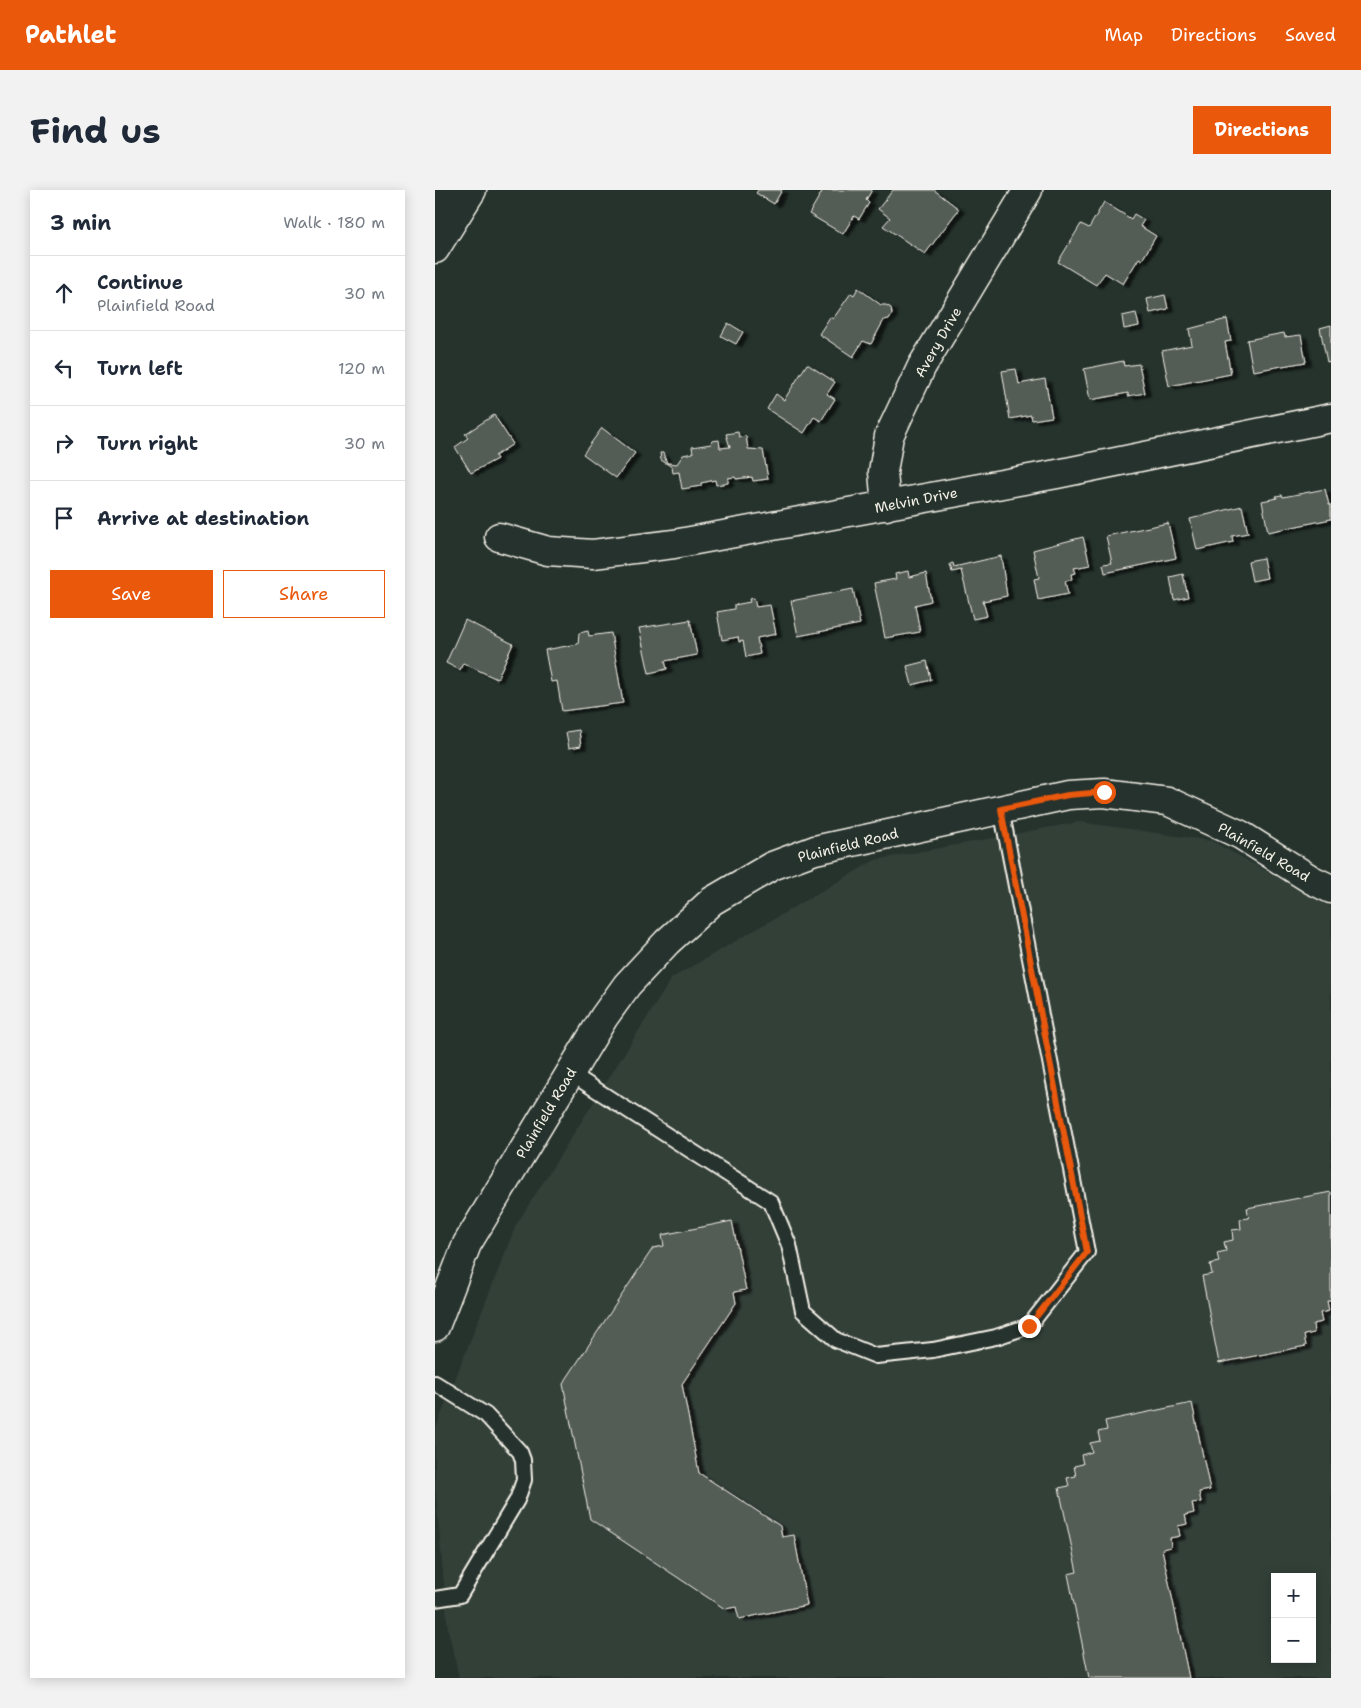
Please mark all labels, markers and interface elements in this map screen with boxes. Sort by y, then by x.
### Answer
text: Pathlet [25,19,116,51]
text: Map [1105,23,1143,47]
text: Directions [1171,23,1257,47]
text: Saved [1285,23,1336,47]
button: Directions [1193,106,1331,154]
text: Find us [30,107,161,154]
text: 3 min [50,209,111,237]
text: Walk · 180 m [283,212,385,233]
text: Continue [97,270,183,295]
icon: ahead [50,279,78,307]
text: 30 m [344,283,385,304]
text: Plainfield Road [97,295,215,316]
street label: Avery Drive [911,304,965,380]
icon: left [50,354,78,382]
text: Turn left [97,356,183,381]
text: 120 m [338,358,385,379]
icon: right [50,429,78,457]
text: Turn right [97,431,198,456]
text: 30 m [344,433,385,454]
street label: Melvin Drive [873,483,959,517]
icon: arrive [50,504,78,532]
text: Arrive at destination [97,506,309,531]
button: Save [50,570,213,618]
button: Share [223,570,385,618]
route start [1093,781,1116,804]
street label: Plainfield Road [1215,818,1313,886]
street label: Plainfield Road [796,824,900,866]
street label: Plainfield Road [512,1064,580,1162]
route end [1018,1315,1041,1338]
map controls [1271,1573,1316,1663]
button: + [1271,1573,1316,1618]
button: − [1271,1618,1316,1663]

